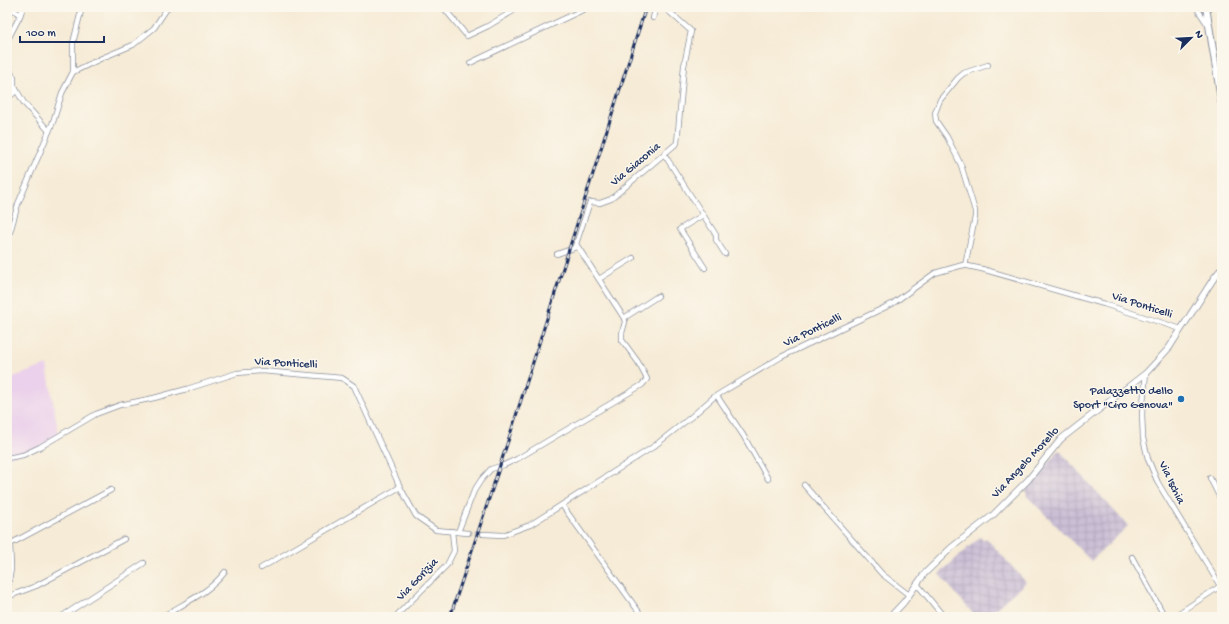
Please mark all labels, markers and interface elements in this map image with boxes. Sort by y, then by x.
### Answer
scale bar [20,18,104,44]
north arrow [1171,18,1211,58]
text: 100 m [25,27,56,41]
text: N [1191,29,1205,40]
street label: Via Giaconia [607,140,664,191]
street label: Via Ponticelli [1109,289,1174,323]
street label: Via Ponticelli [781,311,845,352]
street label: Via Ponticelli [253,355,318,373]
place label: Palazzetto dello Sport "Ciro Genova" [1073,385,1173,413]
marker: Palazzetto dello Sport "Ciro Genova" [1176,394,1186,404]
street label: Via Angelo Morello [989,424,1063,502]
street label: Via Ischia [1154,458,1187,507]
street label: Via Gorizia [394,555,442,605]

